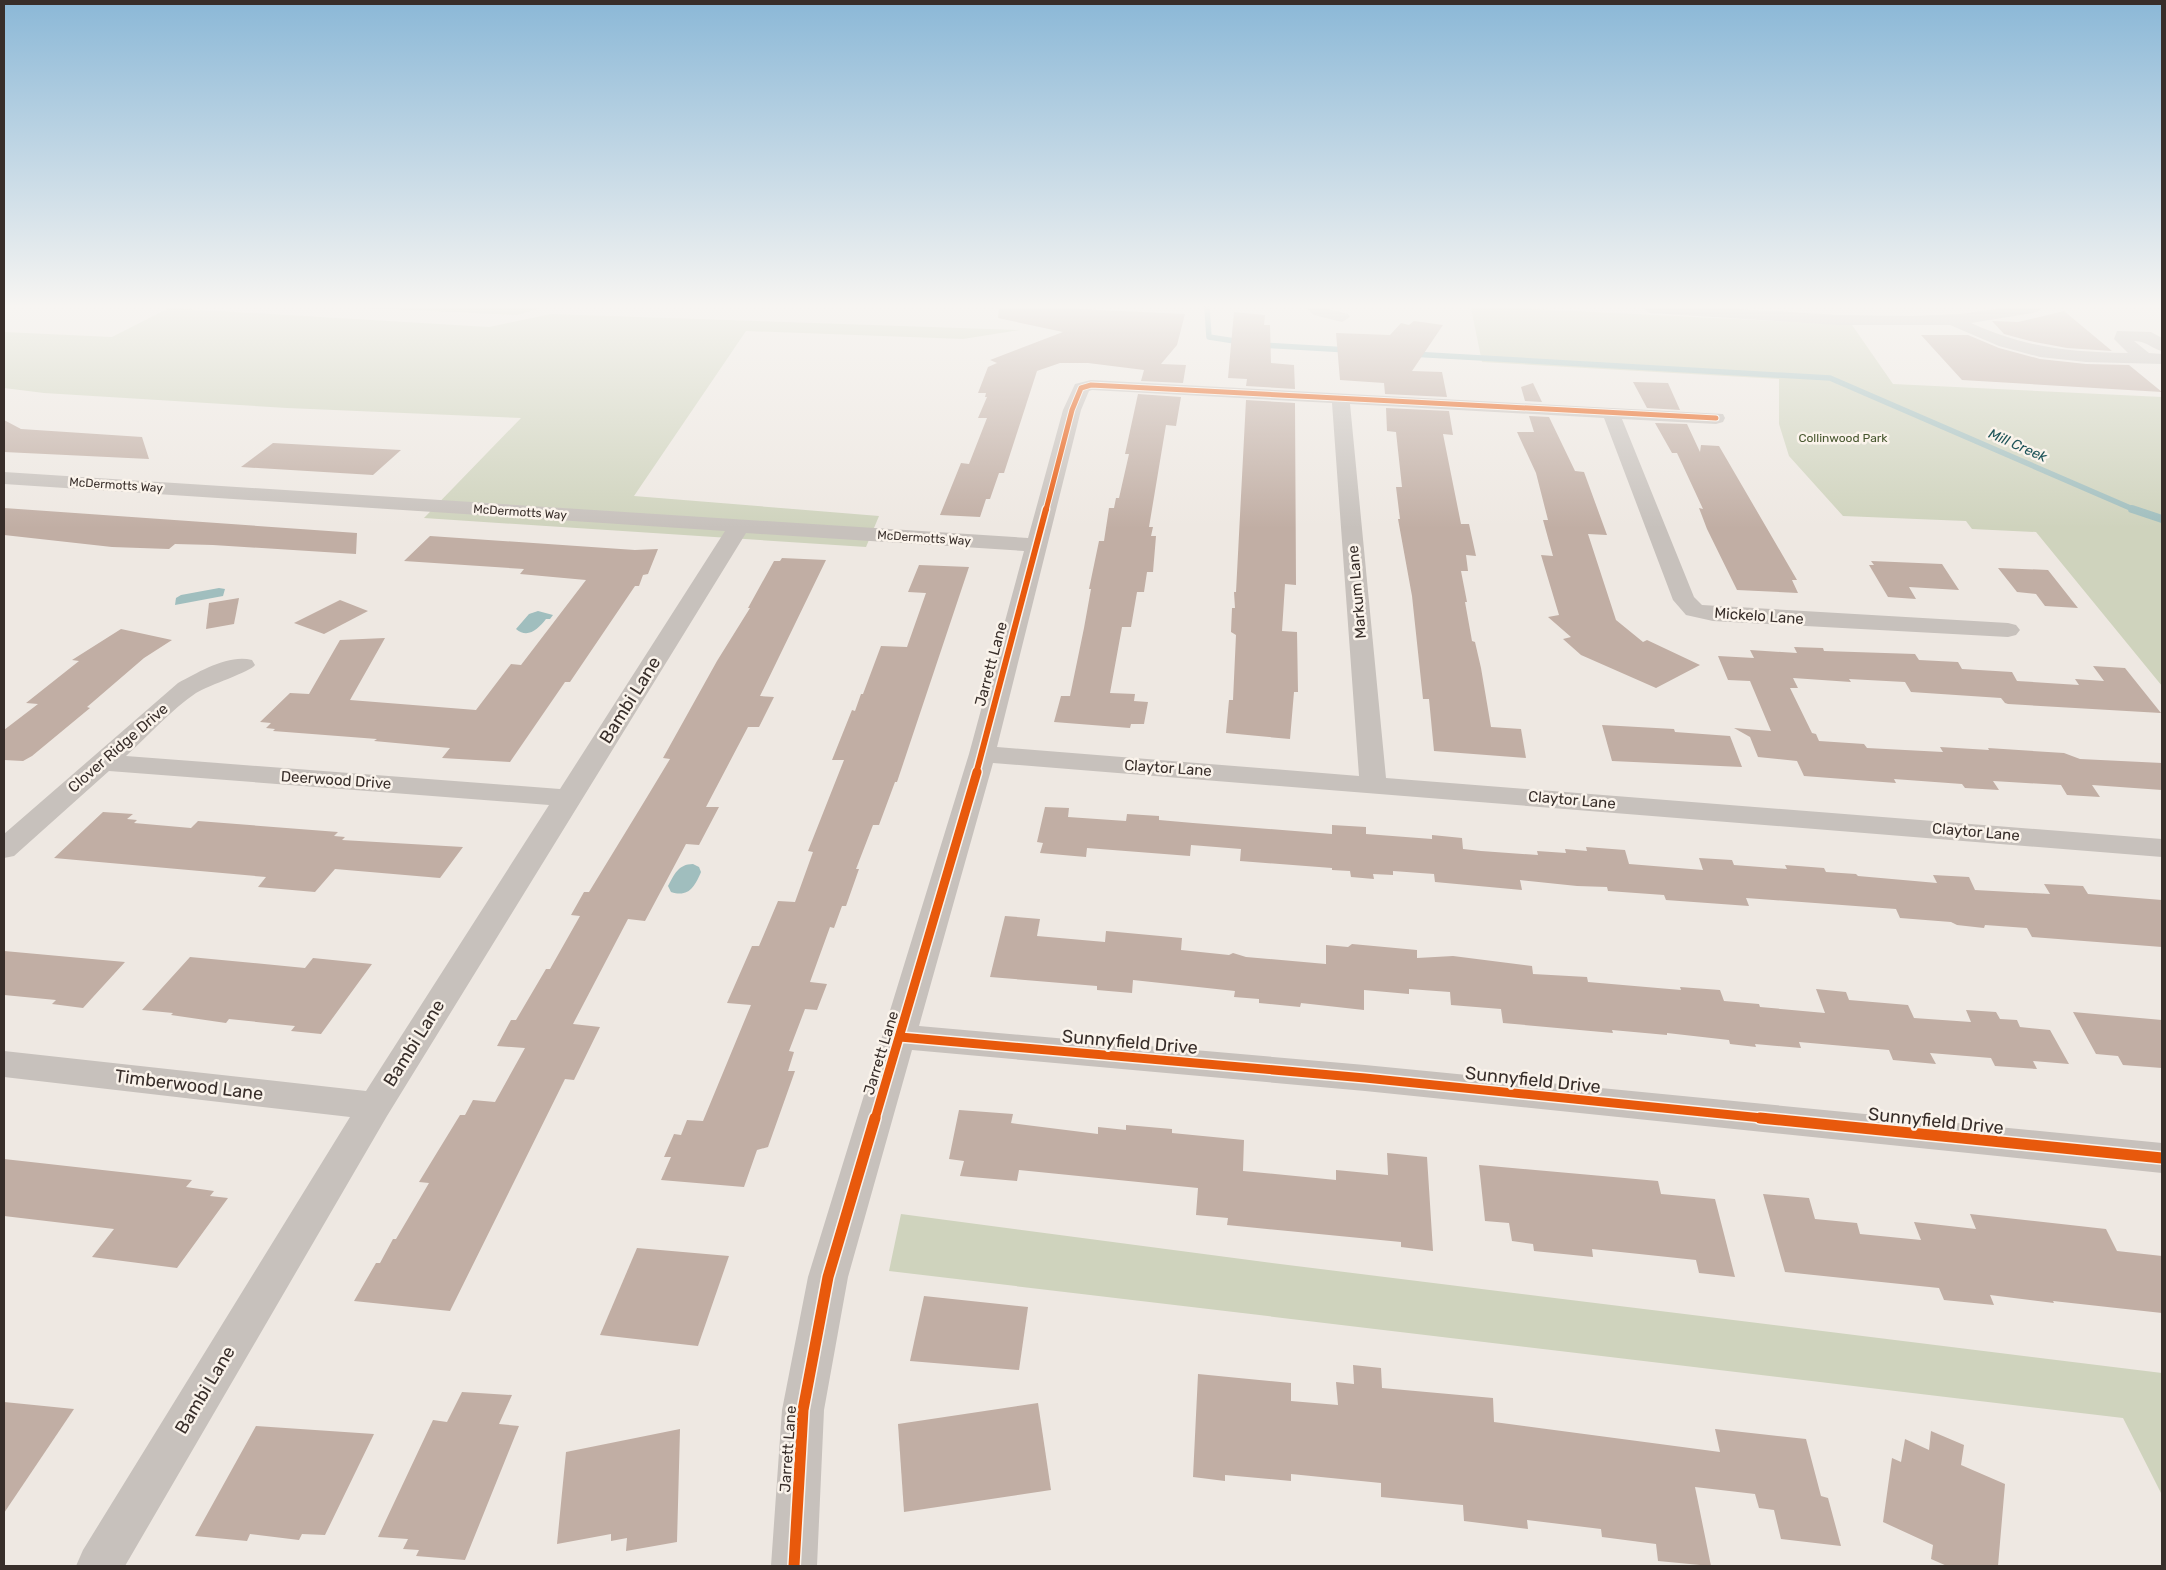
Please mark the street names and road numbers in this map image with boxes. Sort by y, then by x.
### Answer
street label: McDermotts Way [69,475,164,495]
street label: McDermotts Way [473,502,568,522]
street label: McDermotts Way [877,528,972,548]
street label: Markum Lane [1344,544,1370,640]
street label: Mickelo Lane [1714,604,1804,628]
street label: Jarrett Lane [971,620,1011,708]
street label: Bambi Lane [595,652,665,748]
street label: Clover Ridge Drive [64,700,172,796]
street label: Claytor Lane [1124,756,1212,780]
street label: Deerwood Drive [280,767,392,793]
street label: Claytor Lane [1528,787,1616,813]
street label: Claytor Lane [1932,819,2020,845]
street label: Bambi Lane [379,995,449,1091]
street label: Jarrett Lane [860,1009,902,1097]
street label: Sunnyfield Drive [1061,1025,1199,1059]
street label: Sunnyfield Drive [1464,1062,1602,1098]
street label: Timberwood Lane [114,1065,264,1105]
street label: Sunnyfield Drive [1867,1103,2005,1139]
street label: Bambi Lane [170,1342,240,1438]
street label: Jarrett Lane [776,1405,800,1493]

